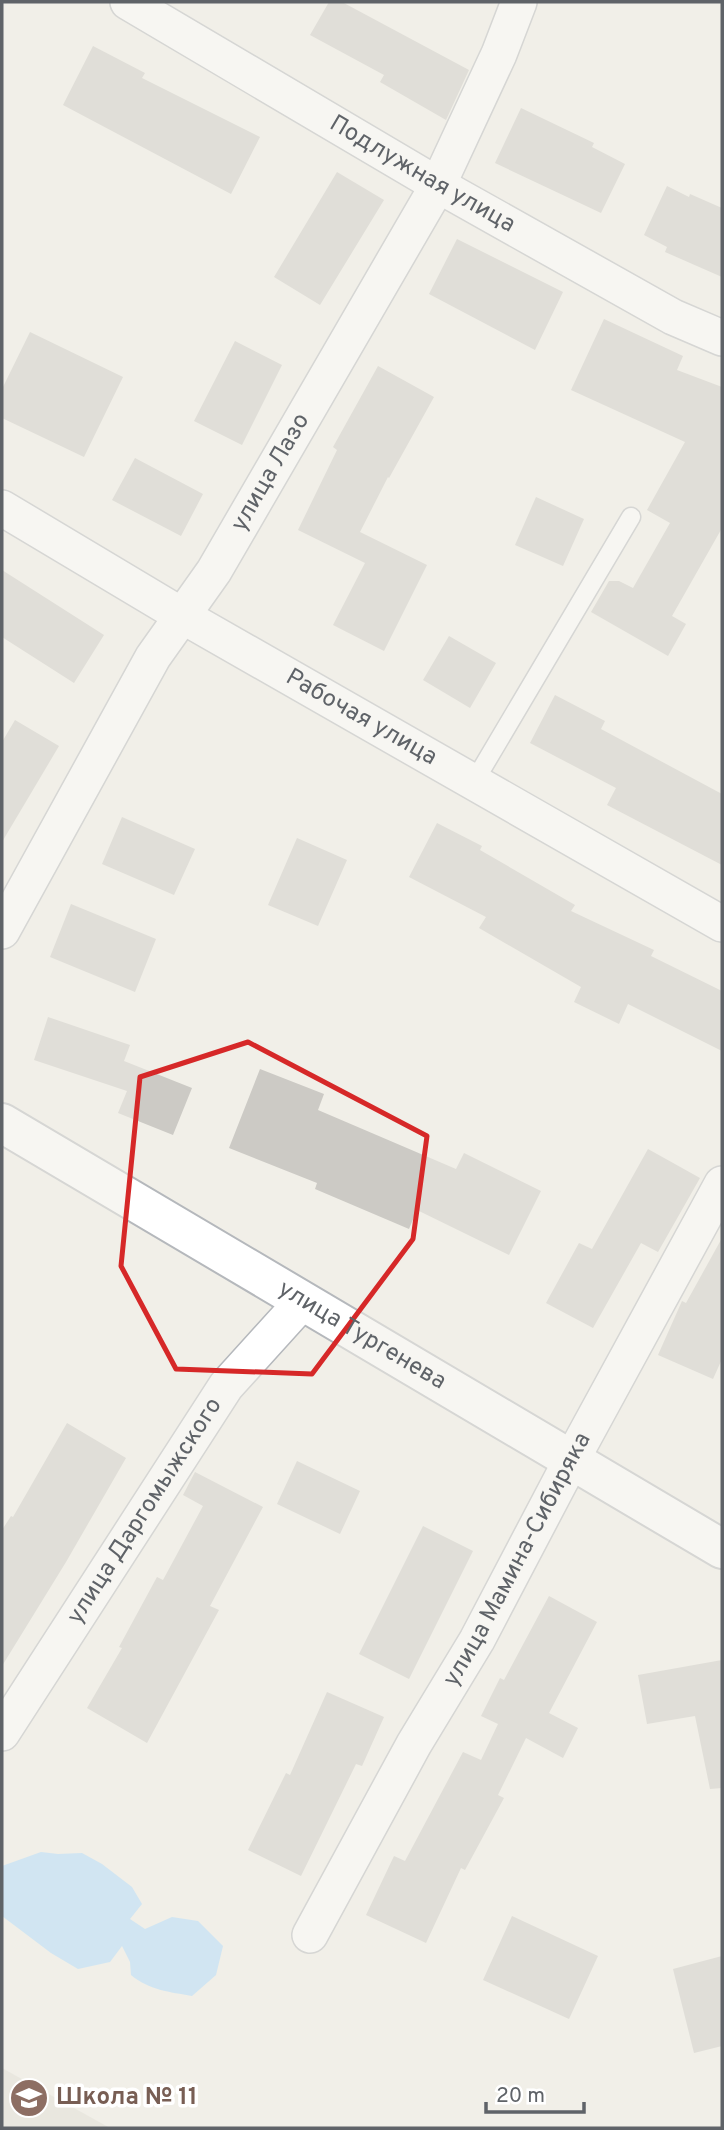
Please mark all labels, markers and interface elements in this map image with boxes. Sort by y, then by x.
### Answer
street label: Подлужная улица [324,109,520,240]
street label: улица Лазо [225,408,317,537]
street label: Рабочая улица [280,663,442,773]
street label: улица Тургенева [272,1275,451,1397]
street label: улица Даргомыжского [61,1392,229,1630]
street label: улица Мамина-Сибиряка [437,1428,598,1692]
scale bar [486,2070,584,2114]
school or university icon: Школа № 11 [8,2077,50,2119]
place label: Школа № 11 [56,2083,198,2113]
text: 20 m [496,2083,545,2110]

